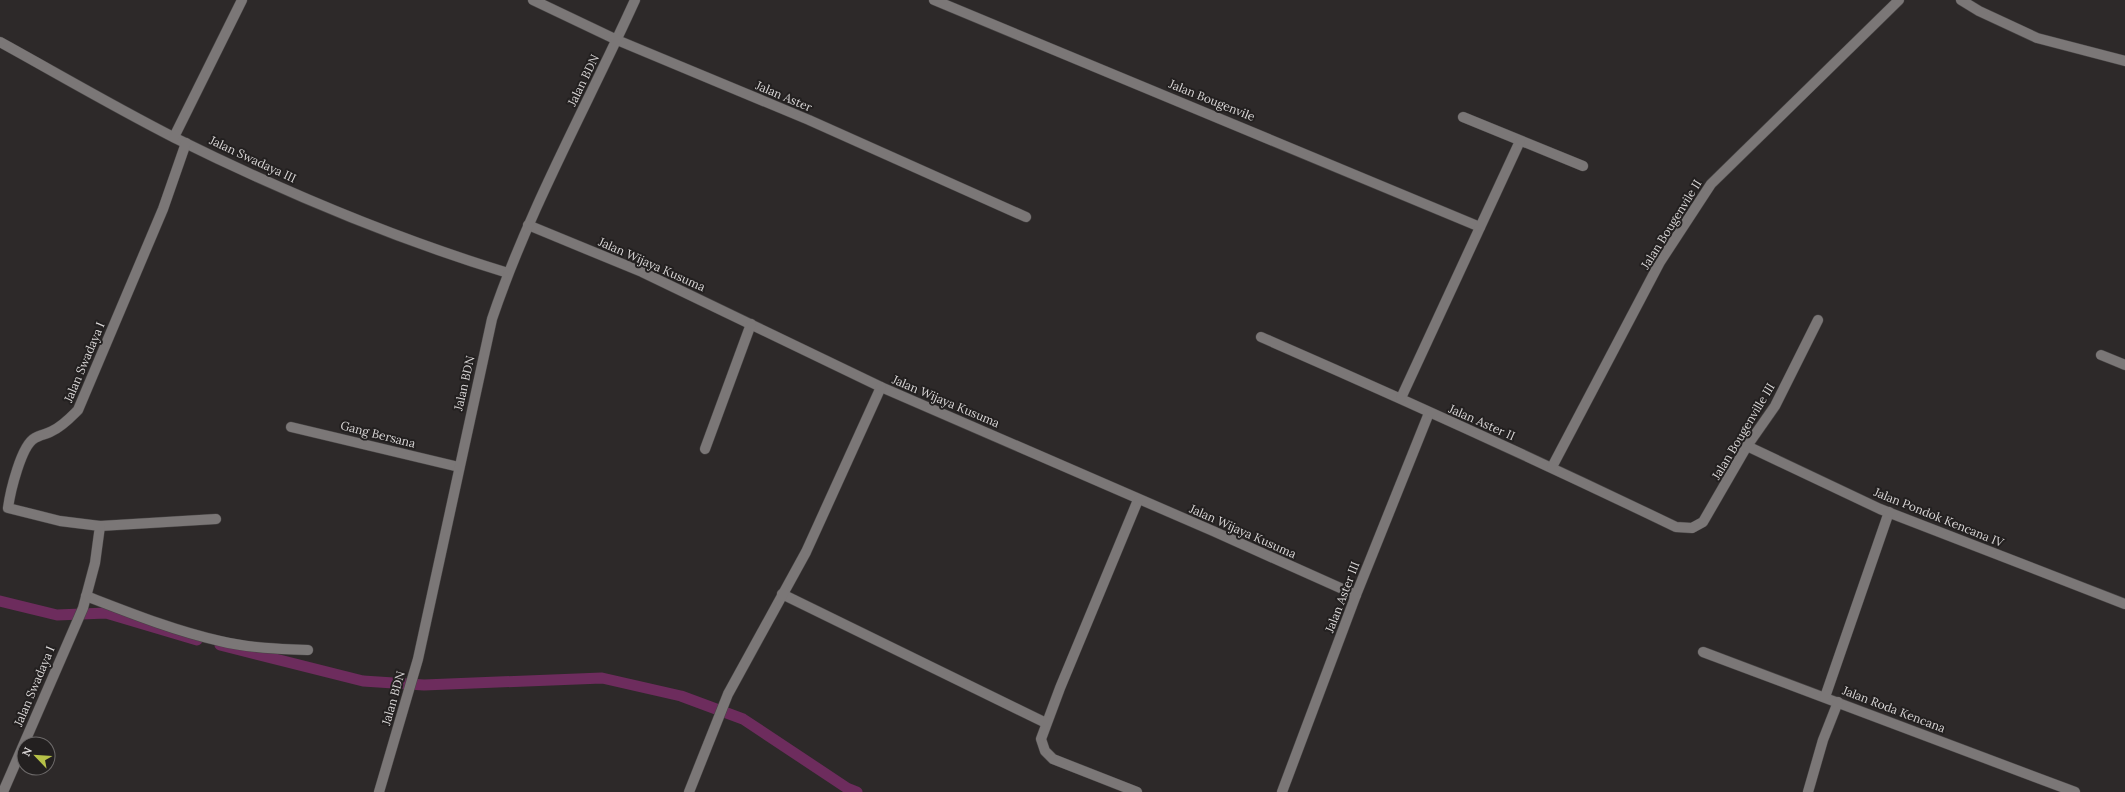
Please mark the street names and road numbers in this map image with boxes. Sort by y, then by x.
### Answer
street label: Jalan BDN [564,52,602,109]
street label: Jalan Bougenvile [1166,76,1258,124]
street label: Jalan Aster [753,77,815,115]
street label: Jalan Swadaya III [206,132,299,186]
street label: Jalan Bougenvile II [1637,177,1705,272]
street label: Jalan Wijaya Kusuma [595,233,708,294]
street label: Jalan Swadaya I [60,320,108,405]
street label: Jalan BDN [450,354,478,413]
street label: Jalan Wijaya Kusuma [889,371,1002,430]
street label: Jalan Bougenville III [1708,380,1778,483]
street label: Jalan Aster II [1446,400,1517,443]
street label: Gang Bersana [339,417,417,451]
street label: Jalan Pondok Kencana IV [1871,484,2007,550]
street label: Jalan Wijaya Kusuma [1186,500,1299,561]
street label: Jalan Aster III [1321,559,1362,636]
street label: Jalan Swadaya I [10,644,58,729]
street label: Jalan BDN [378,669,408,728]
street label: Jalan Roda Kencana [1839,682,1948,736]

